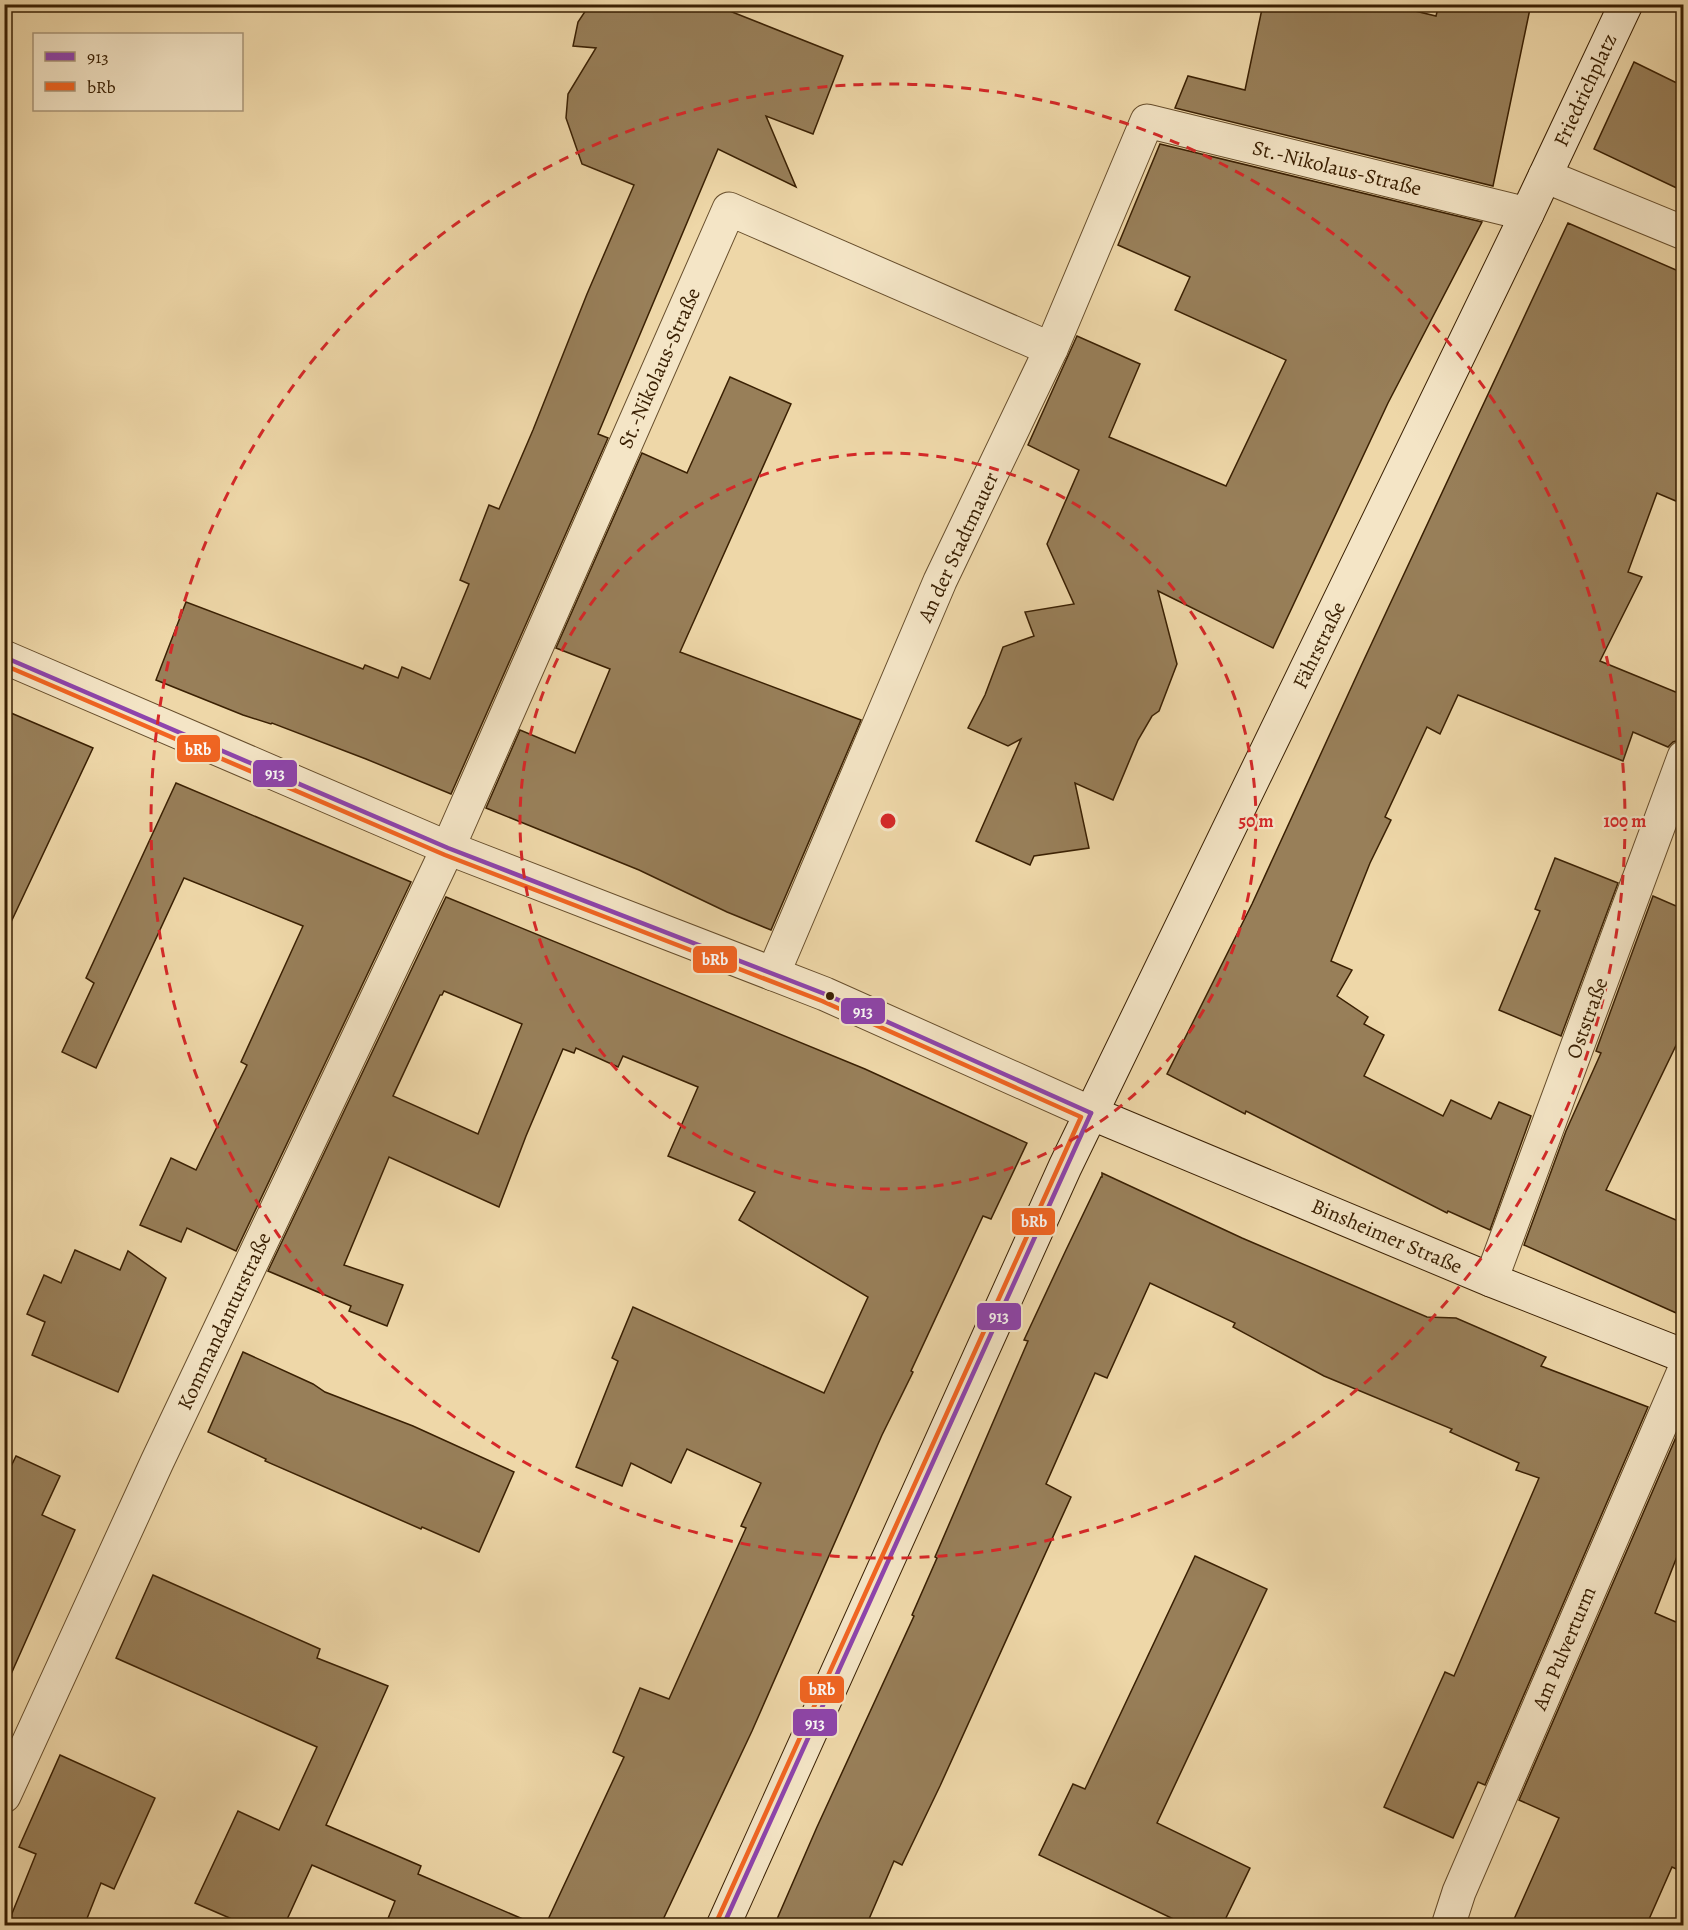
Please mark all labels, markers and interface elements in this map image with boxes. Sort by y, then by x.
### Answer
street label: Friedrichplatz [1547,29,1623,151]
legend [33,33,243,111]
text: 913 [87,45,109,69]
text: bRb [87,75,116,99]
street label: St.-Nikolaus-Straße [1250,133,1424,203]
street label: St.-Nikolaus-Straße [611,283,707,453]
street label: An der Stadtmauer [911,467,1005,627]
street label: Fährstraße [1286,597,1352,693]
line badge: bRb [176,734,221,763]
text: bRb [184,739,211,761]
line badge: 913 [252,759,298,788]
text: 913 [265,763,285,785]
text: 50 m [1239,809,1273,833]
text: 100 m [1604,809,1646,833]
centre of rings [878,811,898,831]
line badge: bRb [692,945,738,974]
text: bRb [701,949,728,971]
street label: Oststraße [1559,973,1615,1063]
unlabelled marker [824,990,836,1002]
line badge: 913 [840,997,886,1025]
text: 913 [853,1001,873,1023]
street label: Binsheimer Straße [1307,1192,1467,1280]
line badge: bRb [1011,1207,1056,1236]
text: bRb [1020,1211,1047,1233]
street label: Kommandanturstraße [171,1228,277,1414]
line badge: 913 [976,1302,1022,1331]
text: 913 [989,1306,1009,1328]
street label: Am Pulverturm [1525,1582,1603,1715]
line badge: bRb [799,1675,845,1704]
text: bRb [808,1679,835,1701]
line badge: 913 [792,1708,838,1737]
text: 913 [805,1713,825,1735]

